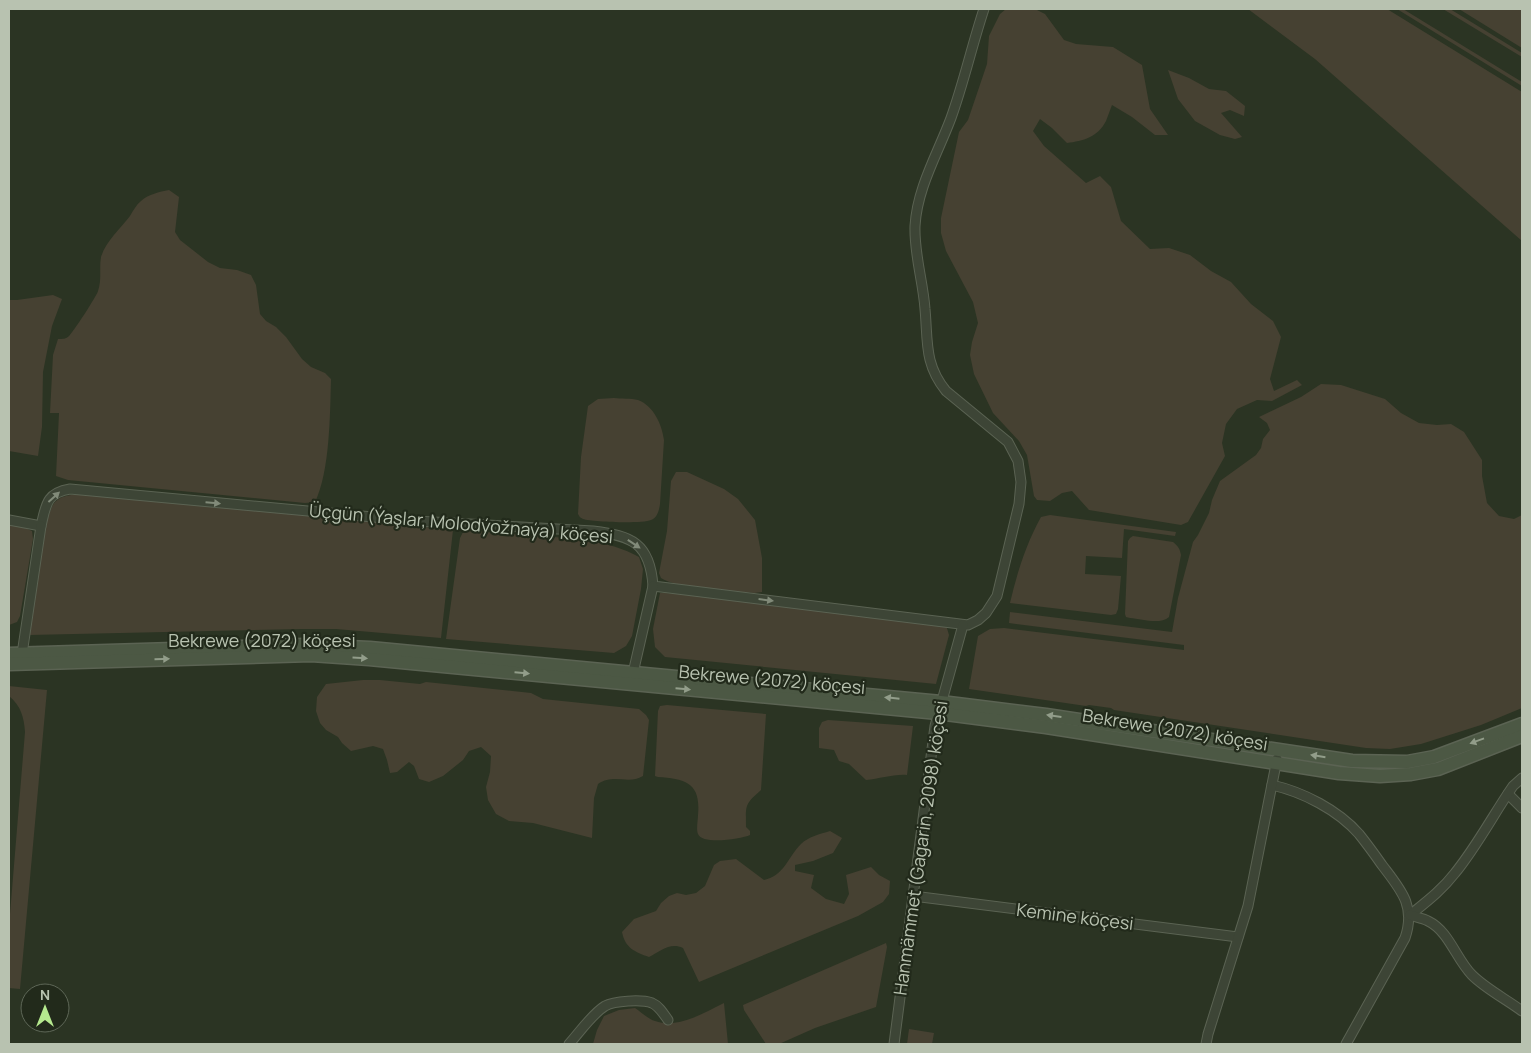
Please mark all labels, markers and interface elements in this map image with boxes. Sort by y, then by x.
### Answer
one-way arrow [47,491,60,502]
street label: Üçgün (Ýaşlar, Molodýožnaýa) köçesi [308,498,614,548]
one-way arrow [205,499,221,507]
one-way arrow [627,539,641,549]
one-way arrow [758,596,774,604]
street label: Bekrewe (2072) köçesi [168,628,356,652]
one-way arrow [352,654,368,662]
one-way arrow [155,655,171,663]
street label: Bekrewe (2072) köçesi [678,659,866,699]
one-way arrow [514,669,530,677]
one-way arrow [676,685,692,693]
one-way arrow [884,694,900,702]
street label: Hanmämmet (Gagarin, 2098) köçesi [887,699,953,997]
street label: Bekrewe (2072) köçesi [1081,703,1270,756]
one-way arrow [1045,712,1061,720]
one-way arrow [1469,737,1484,745]
one-way arrow [1310,751,1326,759]
street label: Kemine köçesi [1015,897,1135,935]
north arrow [20,983,70,1033]
text: N [40,985,50,1004]

